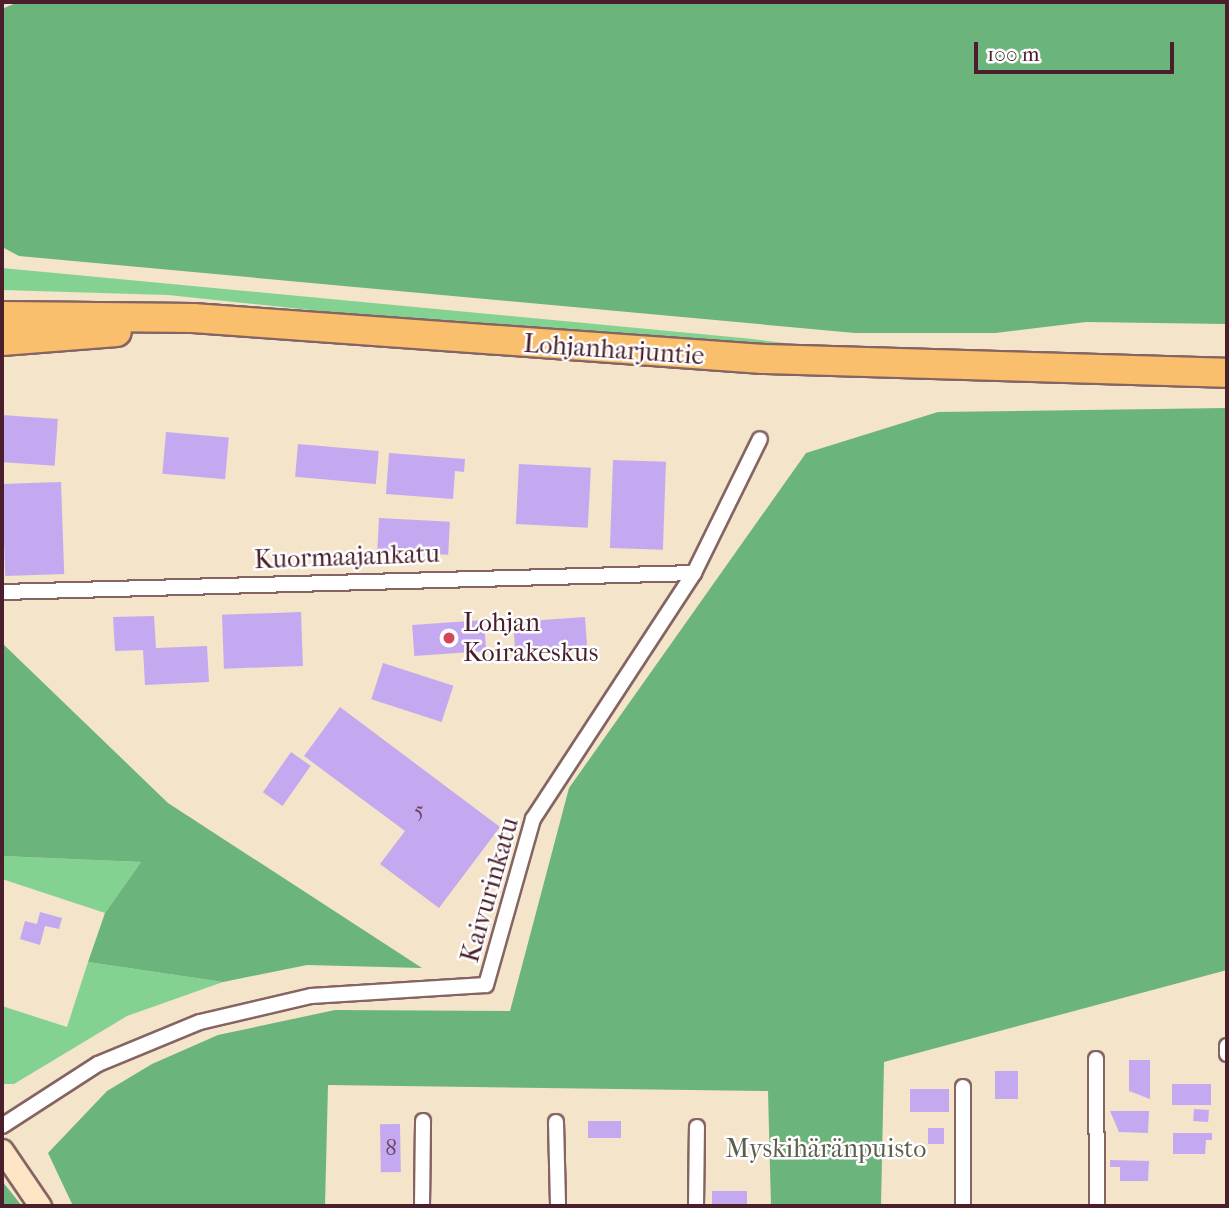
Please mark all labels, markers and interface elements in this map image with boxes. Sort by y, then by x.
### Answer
scale bar [977,28,1176,72]
text: 100 m [987,42,1040,66]
street label: Lohjanharjuntie [523,328,705,372]
street label: Kuormaajankatu [254,538,440,576]
place label: Lohjan Koirakeskus [463,607,598,668]
marker: Lohjan Koirakeskus [441,630,457,646]
house number: 5 [414,796,424,824]
street label: Kaivurinkatu [454,814,526,966]
park label: Myskihäränpuisto [726,1133,926,1165]
house number: 8 [385,1134,397,1162]

